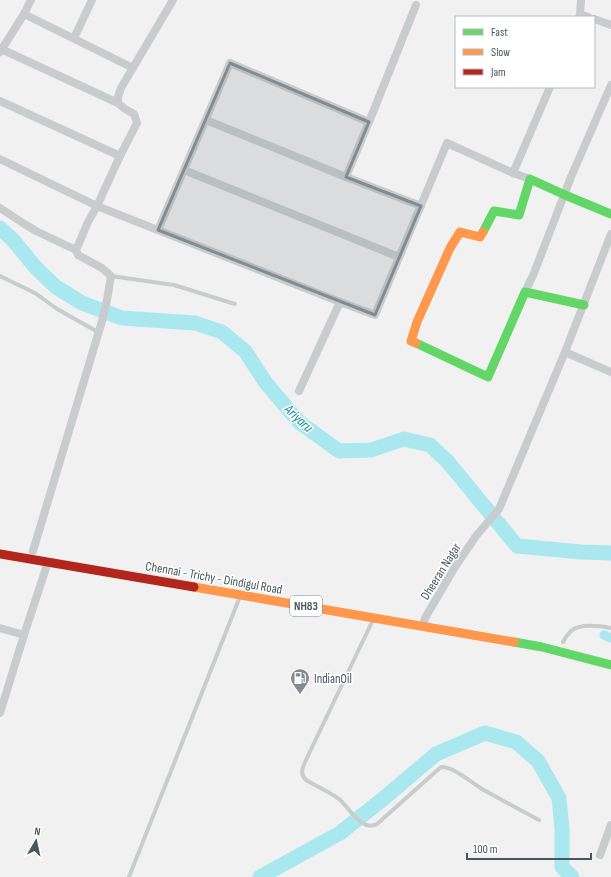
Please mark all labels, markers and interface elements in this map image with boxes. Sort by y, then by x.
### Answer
legend [455,16,595,88]
text: Fast [491,25,508,40]
text: Slow [491,45,510,60]
text: Jam [490,65,506,80]
water label: Ariyaru [280,400,317,436]
street label: Dheeran Nagar [417,540,465,603]
street label: Chennai - Trichy - Dindigul Road [144,558,283,598]
road number: NH83 [290,596,322,616]
fuel station icon: IndianOil [289,667,311,695]
place label: IndianOil [314,671,352,687]
north arrow [16,821,56,861]
text: N [34,825,42,839]
scale bar [467,835,591,861]
text: 100 m [473,842,498,857]

